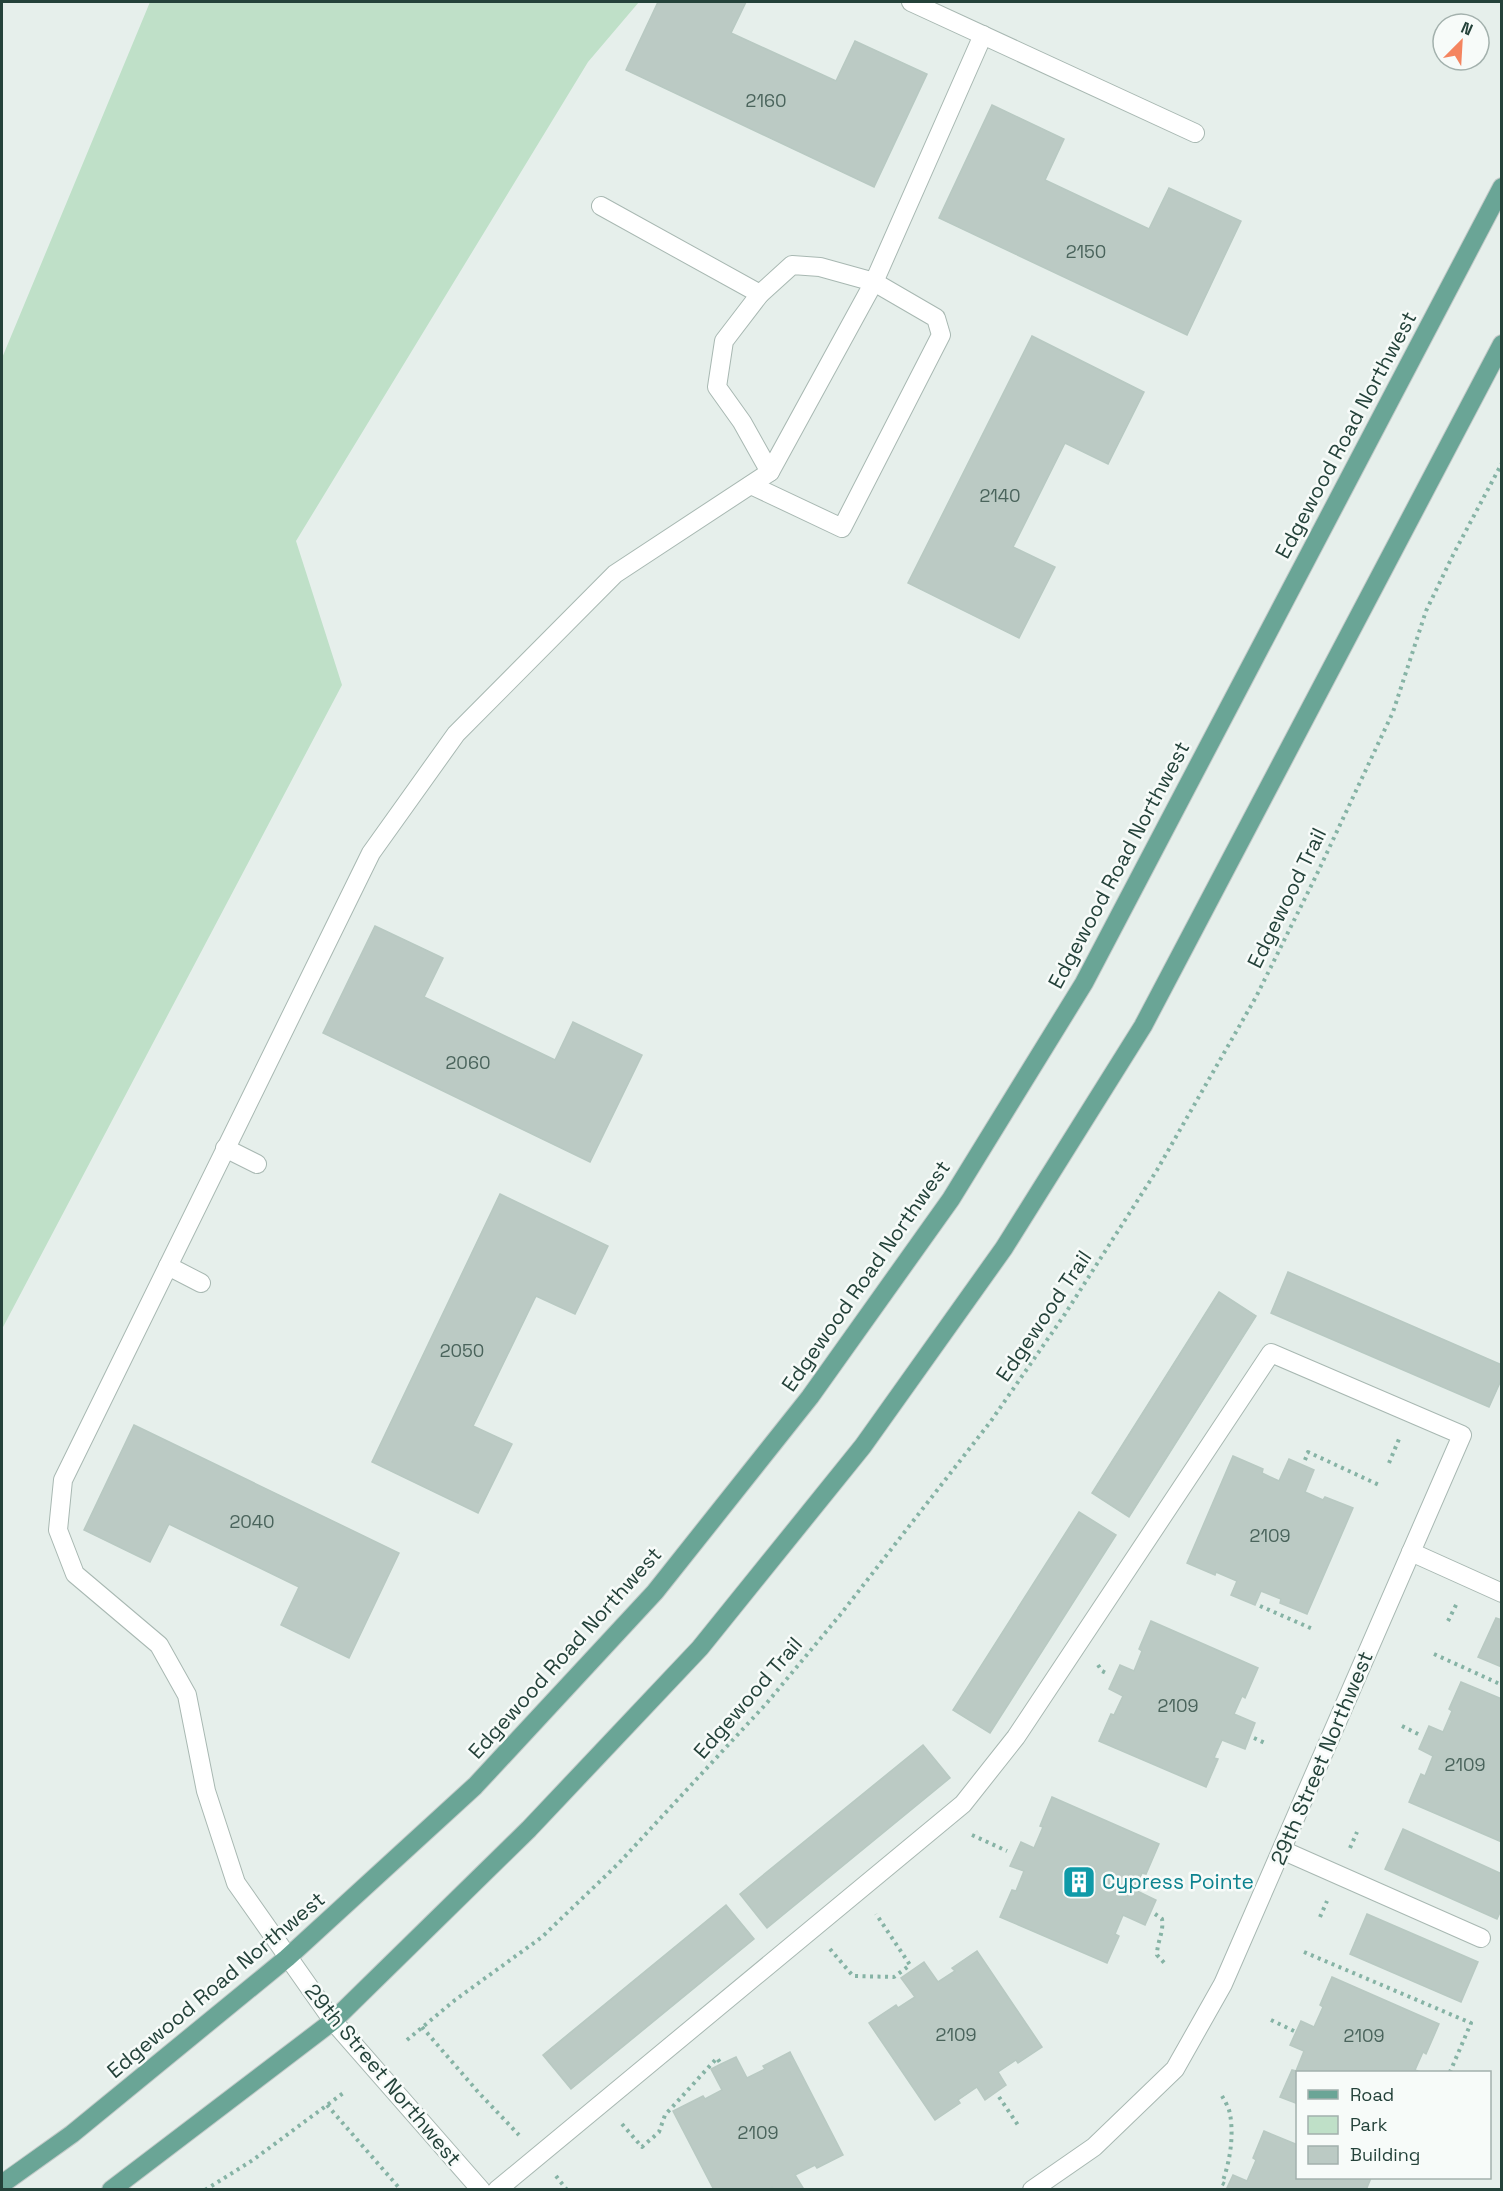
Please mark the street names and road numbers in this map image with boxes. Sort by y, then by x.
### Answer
street label: Edgewood Road Northwest [1269,306,1422,563]
street label: Edgewood Road Northwest [1042,736,1195,993]
street label: Edgewood Trail [1241,823,1332,972]
street label: Edgewood Road Northwest [775,1155,956,1397]
street label: Edgewood Trail [990,1245,1097,1387]
street label: Edgewood Road Northwest [462,1541,667,1764]
street label: Edgewood Trail [687,1631,808,1764]
street label: 29th Street Northwest [1264,1647,1379,1869]
street label: Edgewood Road Northwest [101,1885,330,2084]
street label: 29th Street Northwest [299,1978,468,2171]

